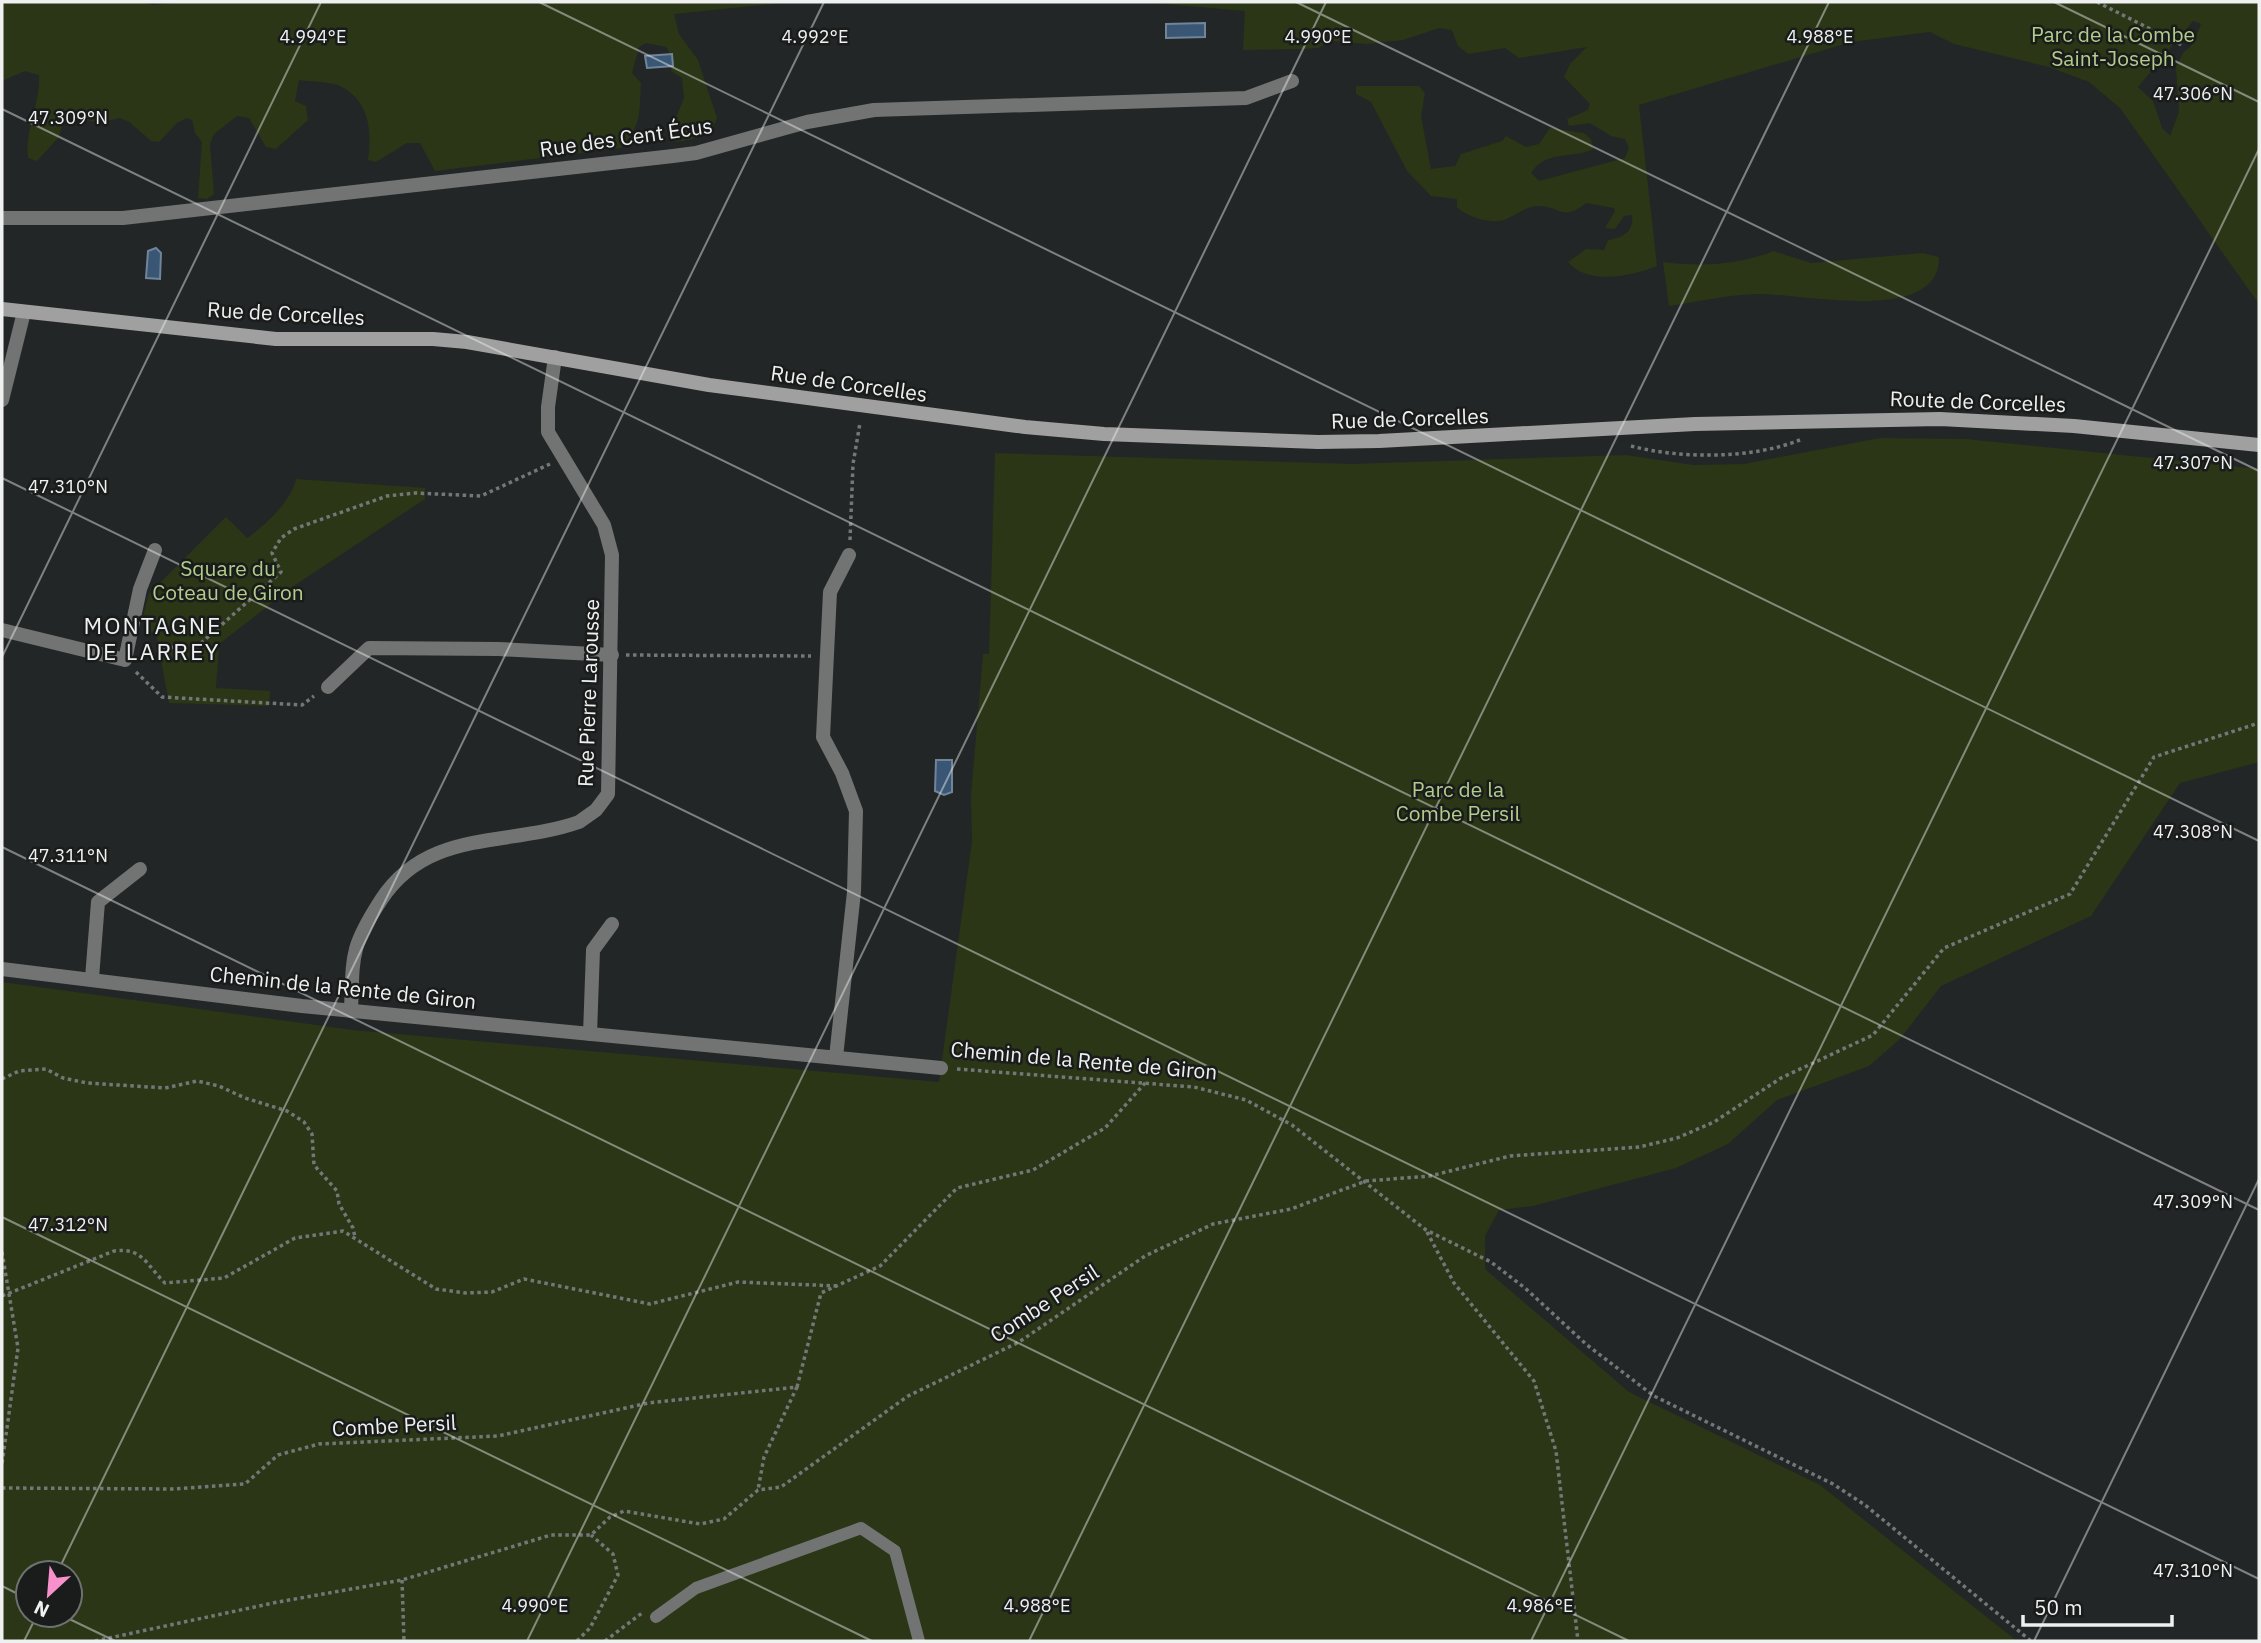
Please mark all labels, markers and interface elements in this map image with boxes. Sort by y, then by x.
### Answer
park label: Parc de la Combe Saint-Joseph [2031,20,2195,72]
text: 4.994°E [279,25,347,48]
text: 4.992°E [781,25,849,48]
text: 4.990°E [1284,25,1352,48]
text: 4.988°E [1786,25,1854,48]
text: 47.306°N [2153,82,2233,105]
text: 47.309°N [28,106,108,129]
street label: Rue des Cent Écus [538,111,714,163]
street label: Rue de Corcelles [206,295,366,331]
street label: Rue de Corcelles [769,358,929,408]
street label: Route de Corcelles [1889,384,2067,418]
street label: Rue de Corcelles [1331,401,1489,435]
text: 47.307°N [2153,451,2233,474]
text: 47.310°N [28,475,108,498]
park label: Square du Coteau de Giron [152,554,304,606]
street label: Rue Pierre Larousse [571,599,605,787]
district label: MONTAGNE DE LARREY [84,610,222,666]
park label: Parc de la Combe Persil [1396,775,1521,827]
text: 47.308°N [2153,820,2233,843]
text: 47.311°N [28,844,108,867]
street label: Chemin de la Rente de Giron [208,959,478,1015]
street label: Chemin de la Rente de Giron [949,1034,1219,1086]
text: 47.309°N [2153,1190,2233,1213]
text: 47.312°N [28,1213,108,1236]
street label: Combe Persil [984,1257,1104,1349]
street label: Combe Persil [331,1408,457,1442]
north arrow [14,1559,84,1629]
text: 47.310°N [2153,1559,2233,1582]
scale bar [2023,1584,2172,1628]
text: 50 m [2034,1593,2083,1621]
text: 4.990°E [501,1594,569,1617]
text: 4.988°E [1003,1594,1071,1617]
text: 4.986°E [1506,1594,1574,1617]
text: N [30,1595,53,1623]

